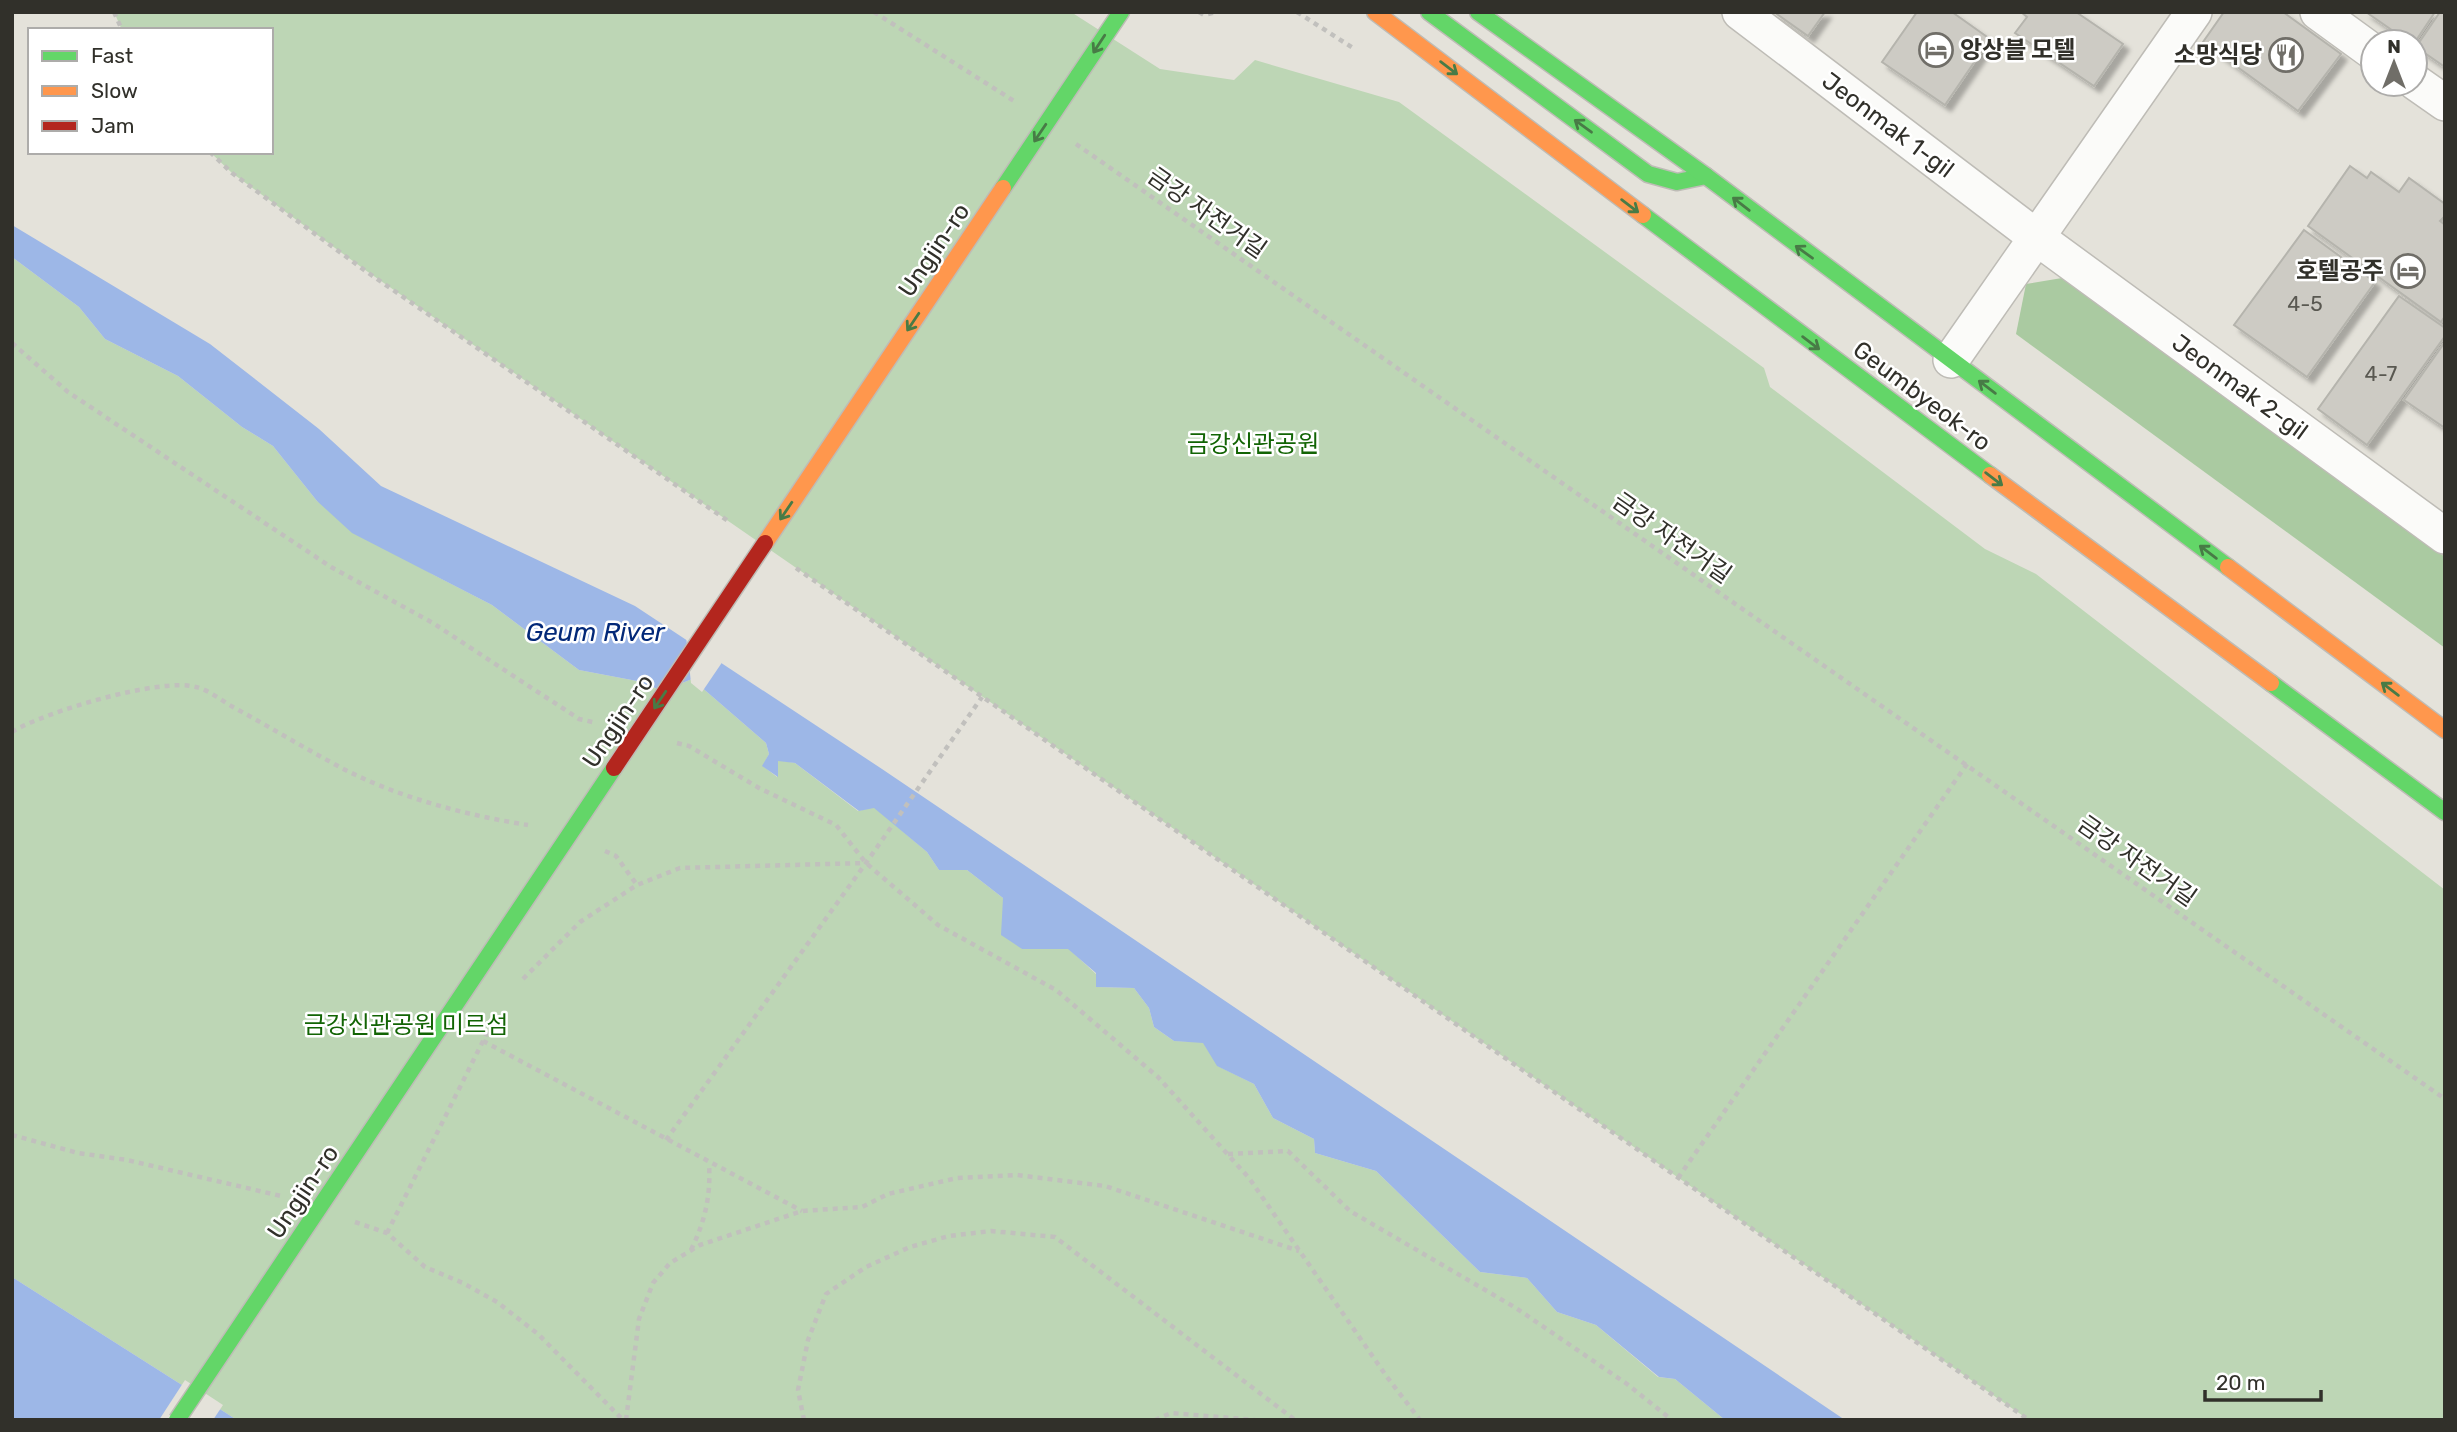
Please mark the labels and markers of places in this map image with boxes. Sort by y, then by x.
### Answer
hotel icon: 앙상블 모텔 [1917,31,1955,69]
place label: 앙상블 모텔 [1960,36,2076,64]
restaurant icon: 소망식당 [2267,36,2305,74]
place label: 소망식당 [2174,41,2262,69]
hotel icon: 호텔공주 [2389,252,2427,290]
place label: 호텔공주 [2296,257,2384,285]

